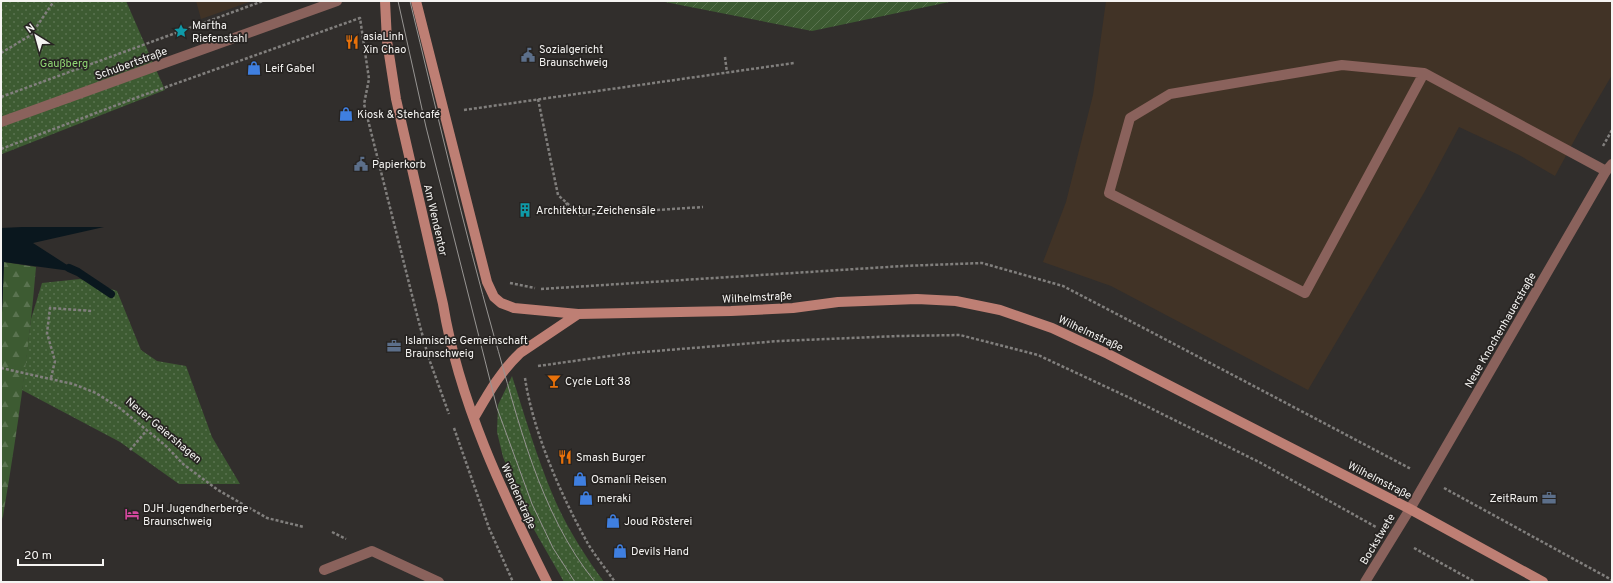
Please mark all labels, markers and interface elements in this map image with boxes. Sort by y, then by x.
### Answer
north arrow [16,16,56,56]
place label: Martha Riefenstahl [192,19,247,46]
text: N [23,21,38,37]
place icon: Martha Riefenstahl [173,23,189,39]
place label: asiaLinh Xin Chao [363,30,406,57]
restaurant icon: asiaLinh Xin Chao [344,34,360,50]
place label: Sozialgericht Braunschweig [539,43,608,70]
street label: Schubertstraße [93,44,169,83]
public building icon: Sozialgericht Braunschweig [520,47,536,63]
park label: Gaußberg [40,57,88,71]
shop icon: Leif Gabel [246,60,262,76]
place label: Leif Gabel [265,62,315,76]
shop icon: Kiosk & Stehcafé [338,106,354,122]
place label: Kiosk & Stehcafé [357,108,440,122]
public building icon: Papierkorb [353,156,369,172]
place label: Papierkorb [372,158,426,172]
street label: Am Wendentor [420,183,450,258]
building icon: Architektur-Zeichensäle [517,202,533,218]
place label: Architektur-Zeichensäle [536,204,656,218]
street label: Neue Knochenhauerstraße [1462,270,1540,391]
street label: Wilhelmstraße [722,289,792,307]
street label: Wilhelmstraße [1056,313,1125,355]
place label: Islamische Gemeinschaft Braunschweig [405,334,528,361]
office icon: Islamische Gemeinschaft Braunschweig [386,338,402,354]
bar icon: Cycle Loft 38 [546,373,562,389]
place label: Cycle Loft 38 [565,375,631,389]
street label: Neuer Geiershagen [122,395,204,467]
restaurant icon: Smash Burger [557,449,573,465]
place label: Smash Burger [576,451,646,465]
street label: Wilhelmstraße [1345,459,1414,503]
street label: Wendenstraße [497,461,539,531]
shop icon: Osmanli Reisen [572,471,588,487]
place label: Osmanli Reisen [591,473,667,487]
shop icon: meraki [578,490,594,506]
office icon: ZeitRaum [1541,490,1557,506]
place label: meraki [597,492,631,506]
place label: ZeitRaum [1490,492,1538,506]
place label: DJH Jugendherberge Braunschweig [143,502,248,529]
hotel icon: DJH Jugendherberge Braunschweig [124,506,140,522]
street label: Bockstwete [1357,511,1399,568]
shop icon: Joud Rösterei [605,513,621,529]
place label: Joud Rösterei [624,515,692,529]
scale bar [18,541,103,567]
shop icon: Devils Hand [612,543,628,559]
place label: Devils Hand [631,545,689,559]
text: 20 m [24,548,52,564]

